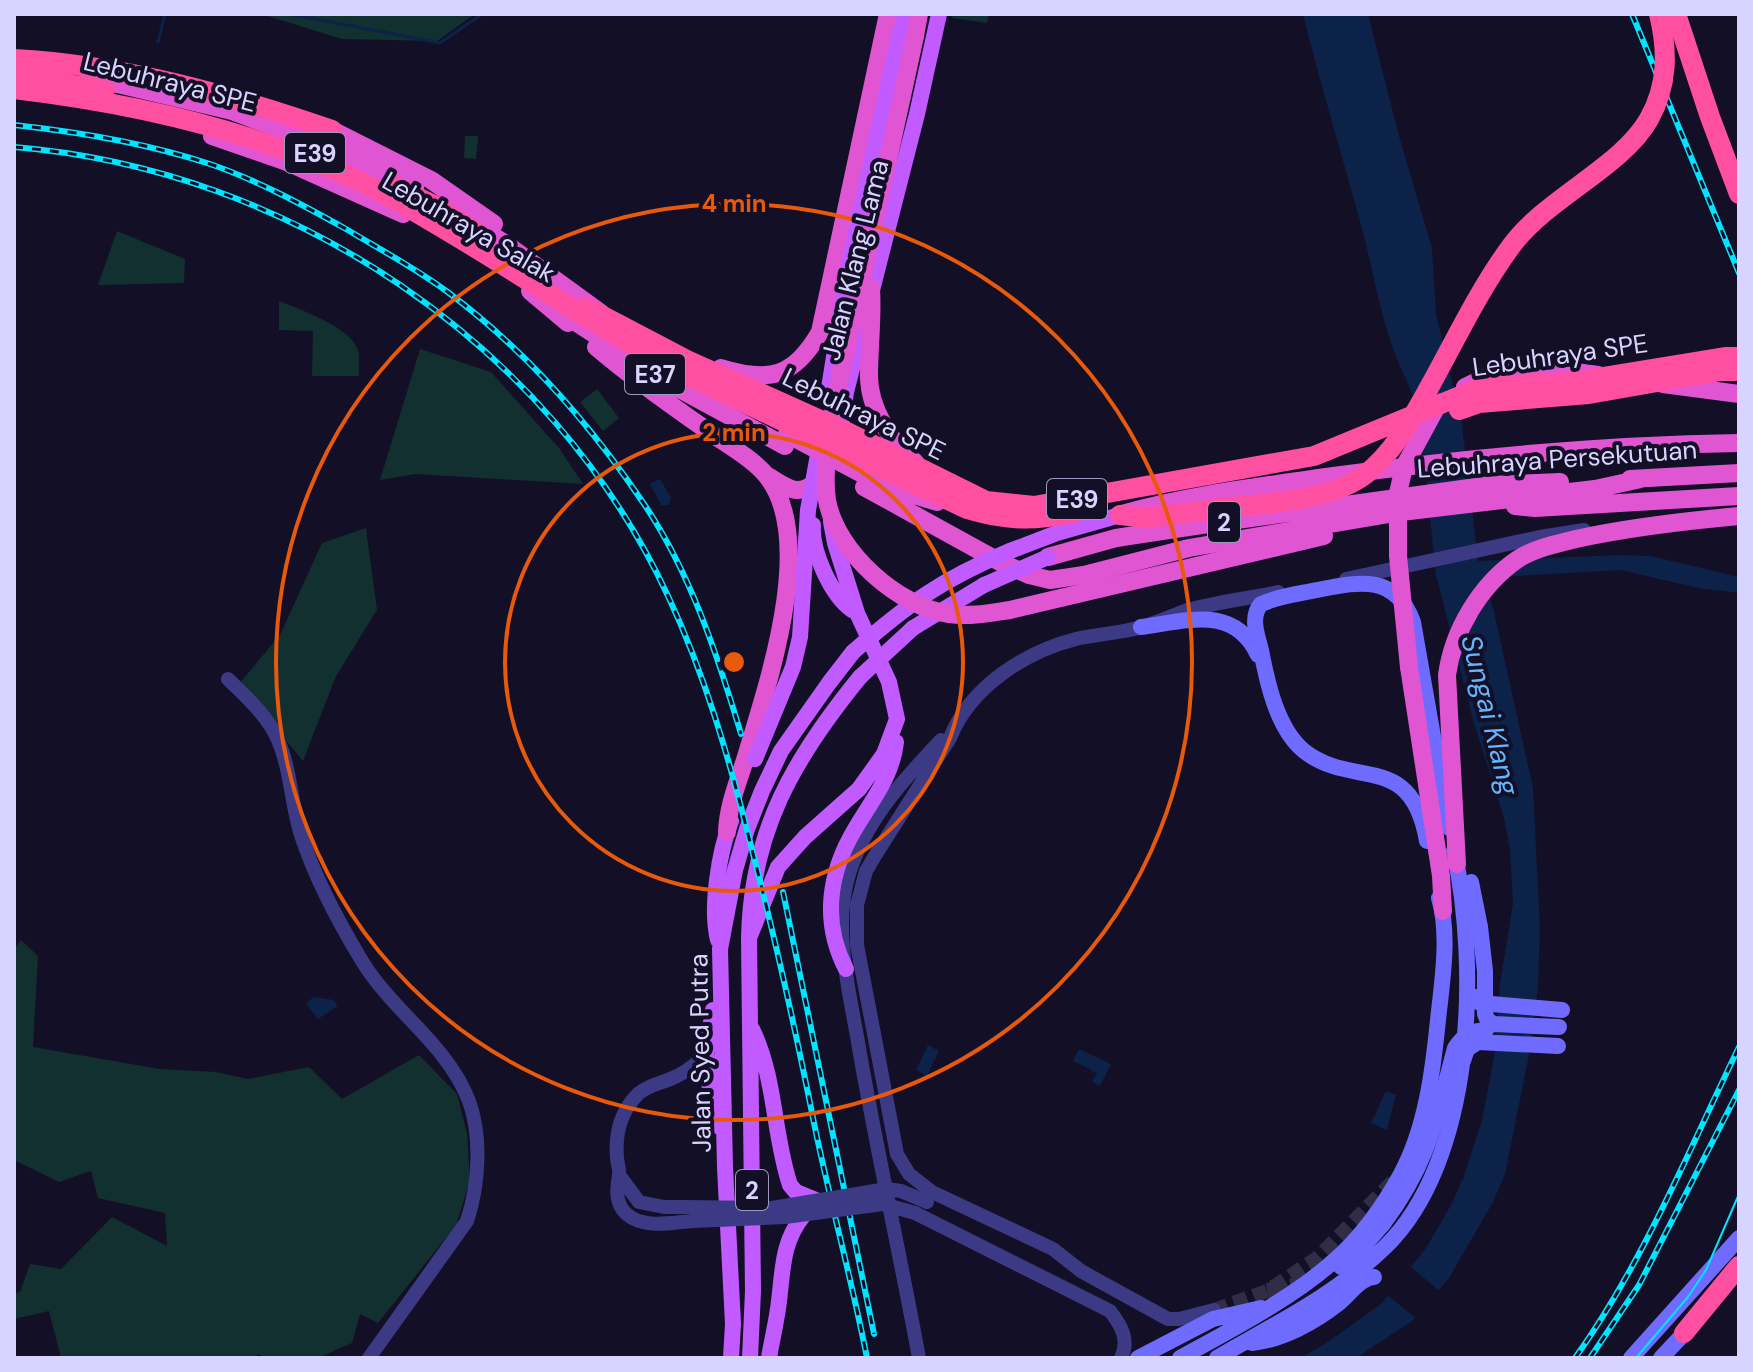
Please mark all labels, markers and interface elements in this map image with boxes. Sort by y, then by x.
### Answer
street label: Lebuhraya SPE [80,44,260,120]
road number: E39 [285,133,345,173]
street label: Jalan Klang Lama [814,156,896,364]
street label: Lebuhraya Salak [376,164,562,290]
text: 4 min [701,188,767,219]
street label: Lebuhraya SPE [1470,326,1650,384]
road number: E37 [625,354,685,394]
street label: Lebuhraya SPE [777,360,951,468]
text: 2 min [702,417,766,448]
street label: Lebuhraya Persekutuan [1416,432,1698,486]
road number: E39 [1047,479,1107,519]
road number: 2 [1208,502,1240,542]
water label: Sungai Klang [1452,631,1528,799]
centre of rings [720,648,748,676]
street label: Jalan Syed Putra [681,953,719,1153]
road number: 2 [736,1170,768,1210]

